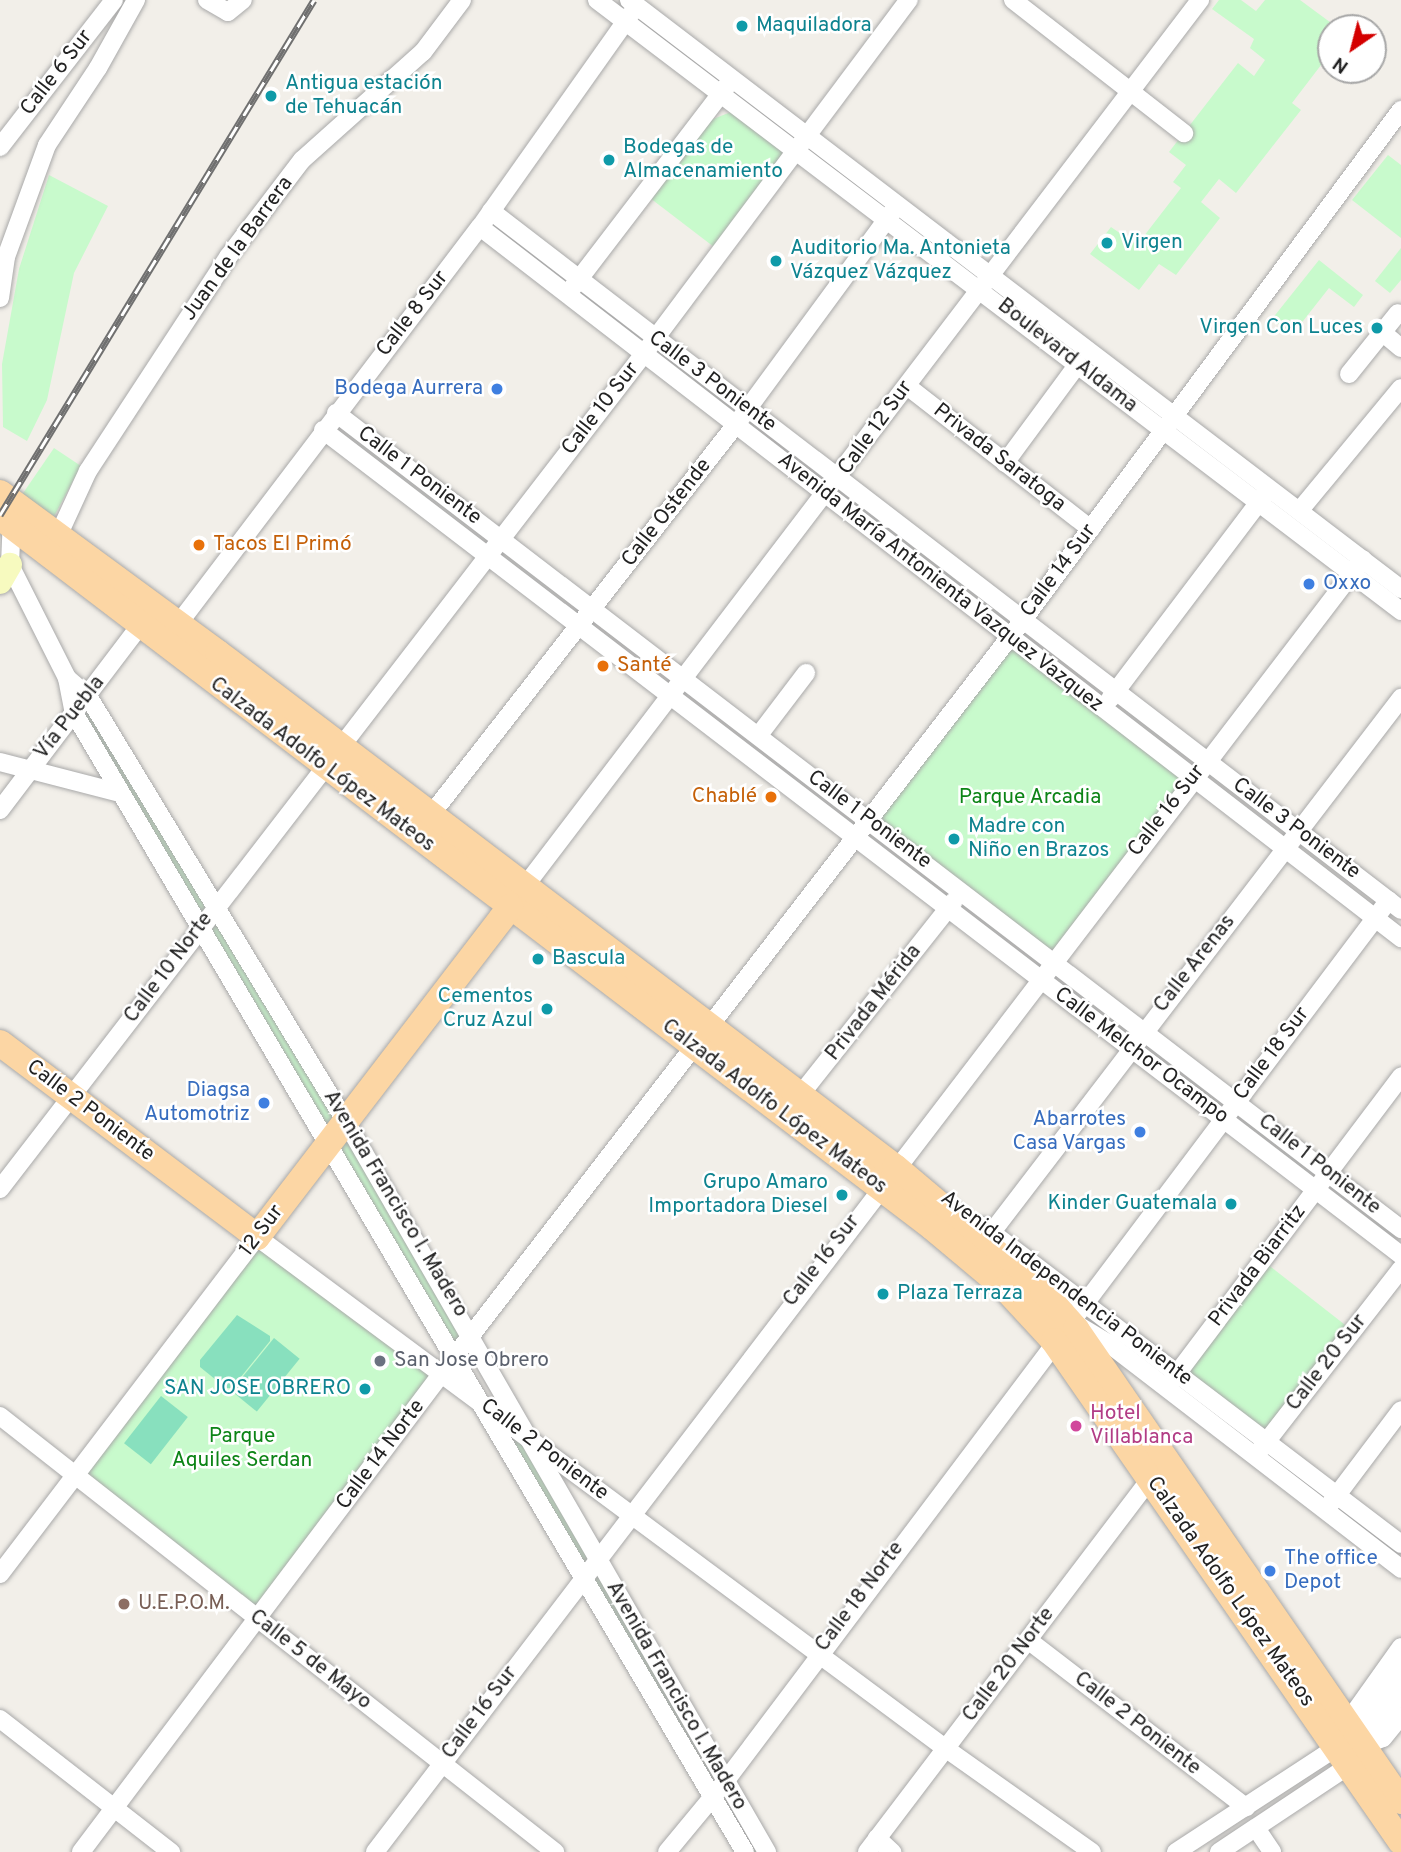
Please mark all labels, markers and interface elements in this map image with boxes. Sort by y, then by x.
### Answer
place label: Maquiladora [756,13,872,39]
north arrow [1317,14,1387,84]
marker: Maquiladora [734,18,750,34]
street label: Calle 6 Sur [16,25,98,121]
text: N [1329,51,1354,78]
place label: Antigua estación de Tehuacán [285,71,443,121]
marker: Antigua estación de Tehuacán [263,88,279,104]
place label: Bodegas de Almacenamiento [623,135,783,185]
marker: Bodegas de Almacenamiento [601,152,617,168]
street label: Juan de la Barrera [177,172,299,326]
place label: Virgen [1121,230,1183,256]
marker: Virgen [1099,235,1115,251]
place label: Auditorio Ma. Antonieta Vázquez Vázquez [790,236,1012,286]
marker: Auditorio Ma. Antonieta Vázquez Vázquez [768,253,784,269]
street label: Calle 8 Sur [372,266,454,362]
street label: Boulevard Aldama [992,293,1142,419]
place label: Virgen Con Luces [1199,315,1363,341]
marker: Virgen Con Luces [1369,320,1385,336]
street label: Calle 3 Poniente [643,326,781,438]
street label: Calle 10 Sur [557,358,645,460]
place label: Bodega Aurrera [333,376,483,402]
street label: Calle 12 Sur [833,376,919,480]
marker: Bodega Aurrera [489,381,505,397]
street label: Privada Saratoga [928,398,1070,518]
street label: Calle 1 Poniente [352,421,486,531]
street label: Avenida María Antonienta Vazquez Vazquez [771,447,1109,719]
street label: Calle Ostende [617,454,717,572]
street label: Calle 14 Sur [1016,520,1102,622]
place label: Tacos El Primó [213,532,352,558]
marker: Tacos El Primó [191,537,207,553]
place label: Oxxo [1323,571,1371,597]
marker: Oxxo [1301,576,1317,592]
place label: Santé [617,653,671,679]
marker: Santé [595,658,611,674]
street label: Vía Puebla [30,671,110,765]
street label: Calzada Adolfo López Mateos [204,672,440,858]
street label: Calle 16 Sur [1123,760,1211,862]
street label: Calle 1 Poniente [802,765,936,875]
street label: Calle 3 Poniente [1227,773,1365,885]
place label: Chablé [692,784,757,810]
park label: Parque Arcadia [958,785,1102,811]
marker: Chablé [763,789,779,805]
place label: Madre con Niño en Brazos [968,814,1109,864]
marker: Madre con Niño en Brazos [946,831,962,847]
street label: Calle 10 Norte [119,908,219,1028]
street label: Calle Arenas [1149,910,1241,1018]
street label: Privada Mérida [821,940,927,1066]
place label: Bascula [552,946,625,972]
marker: Bascula [530,951,546,967]
street label: Calle Melchor Ocampo [1049,982,1233,1130]
place label: Cementos Cruz Azul [438,984,533,1034]
marker: Cementos Cruz Azul [539,1001,555,1017]
street label: Calle 18 Sur [1229,1002,1315,1106]
street label: Calzada Adolfo López Mateos [656,1014,892,1200]
street label: Calle 2 Poniente [21,1055,159,1167]
place label: Diagsa Automotriz [144,1078,250,1128]
street label: Avenida Francisco I. Madero [317,1086,473,1322]
marker: Diagsa Automotriz [256,1095,272,1111]
place label: Abarrotes Casa Vargas [1012,1107,1126,1157]
street label: Calle 1 Poniente [1253,1109,1385,1221]
marker: Abarrotes Casa Vargas [1132,1124,1148,1140]
place label: Grupo Amaro Importadora Diesel [648,1170,828,1220]
street label: Avenida Independencia Poniente [935,1186,1197,1392]
marker: Grupo Amaro Importadora Diesel [834,1187,850,1203]
place label: Kinder Guatemala [1047,1191,1217,1217]
marker: Kinder Guatemala [1223,1196,1239,1212]
street label: 12 Sur [234,1200,290,1262]
street label: Privada Biarritz [1204,1200,1312,1332]
street label: Calle 16 Sur [778,1210,866,1312]
place label: Plaza Terraza [897,1281,1024,1307]
marker: Plaza Terraza [875,1286,891,1302]
street label: Calle 20 Sur [1281,1310,1373,1416]
place label: San Jose Obrero [394,1348,549,1374]
marker: San Jose Obrero [372,1353,388,1369]
place label: SAN JOSE OBRERO [164,1376,351,1402]
marker: SAN JOSE OBRERO [357,1381,373,1397]
street label: Calle 2 Poniente [475,1394,613,1506]
street label: Calle 14 Norte [331,1395,431,1515]
place label: Hotel Villablanca [1090,1401,1193,1451]
marker: Hotel Villablanca [1068,1418,1084,1434]
park label: Parque Aquiles Serdan [172,1424,312,1474]
street label: Calzada Adolfo López Mateos [1140,1472,1320,1712]
street label: Calle 18 Norte [810,1537,910,1657]
place label: The office Depot [1284,1546,1378,1596]
marker: The office Depot [1262,1563,1278,1579]
street label: Avenida Francisco I. Madero [600,1577,752,1815]
place label: U.E.P.O.M. [138,1591,230,1617]
marker: U.E.P.O.M. [116,1596,132,1612]
street label: Calle 20 Norte [958,1603,1060,1727]
street label: Calle 5 de Mayo [244,1605,376,1715]
street label: Calle 16 Sur [437,1662,523,1764]
street label: Calle 2 Poniente [1069,1667,1205,1781]

